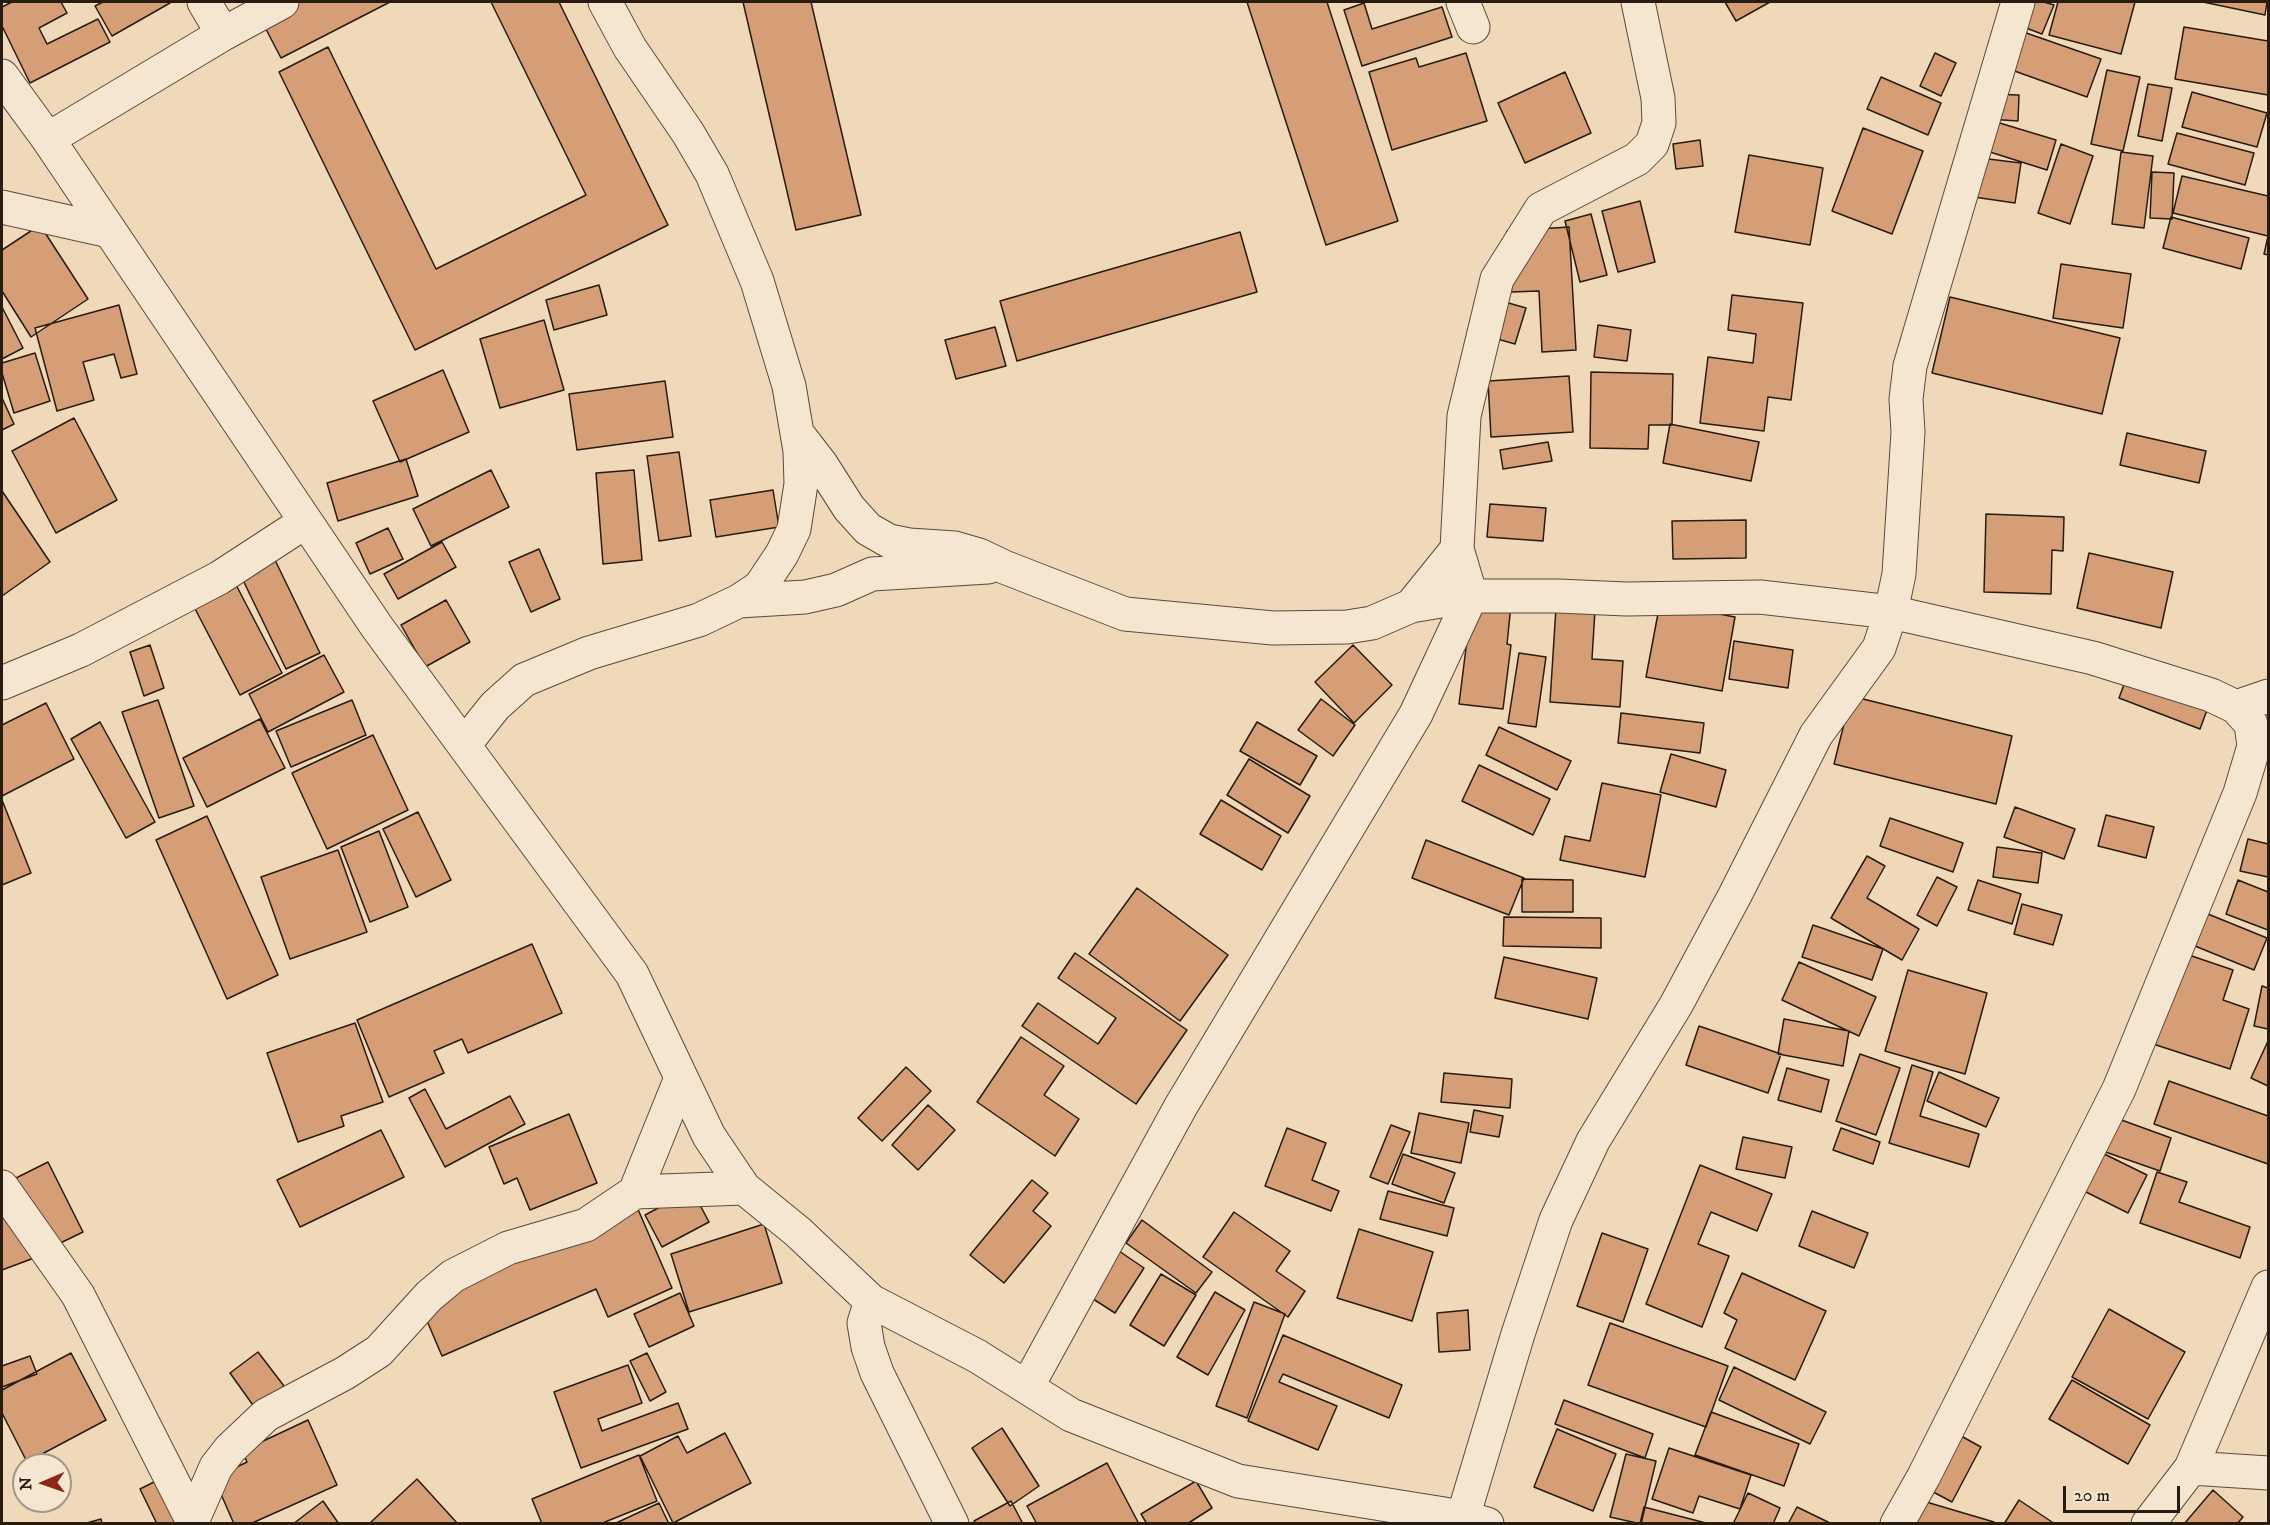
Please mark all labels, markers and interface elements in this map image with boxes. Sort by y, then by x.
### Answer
north arrow [12,1453,72,1513]
scale bar [2066,1474,2183,1512]
text: N [16,1477,36,1490]
text: 20 m [2074,1485,2110,1507]

